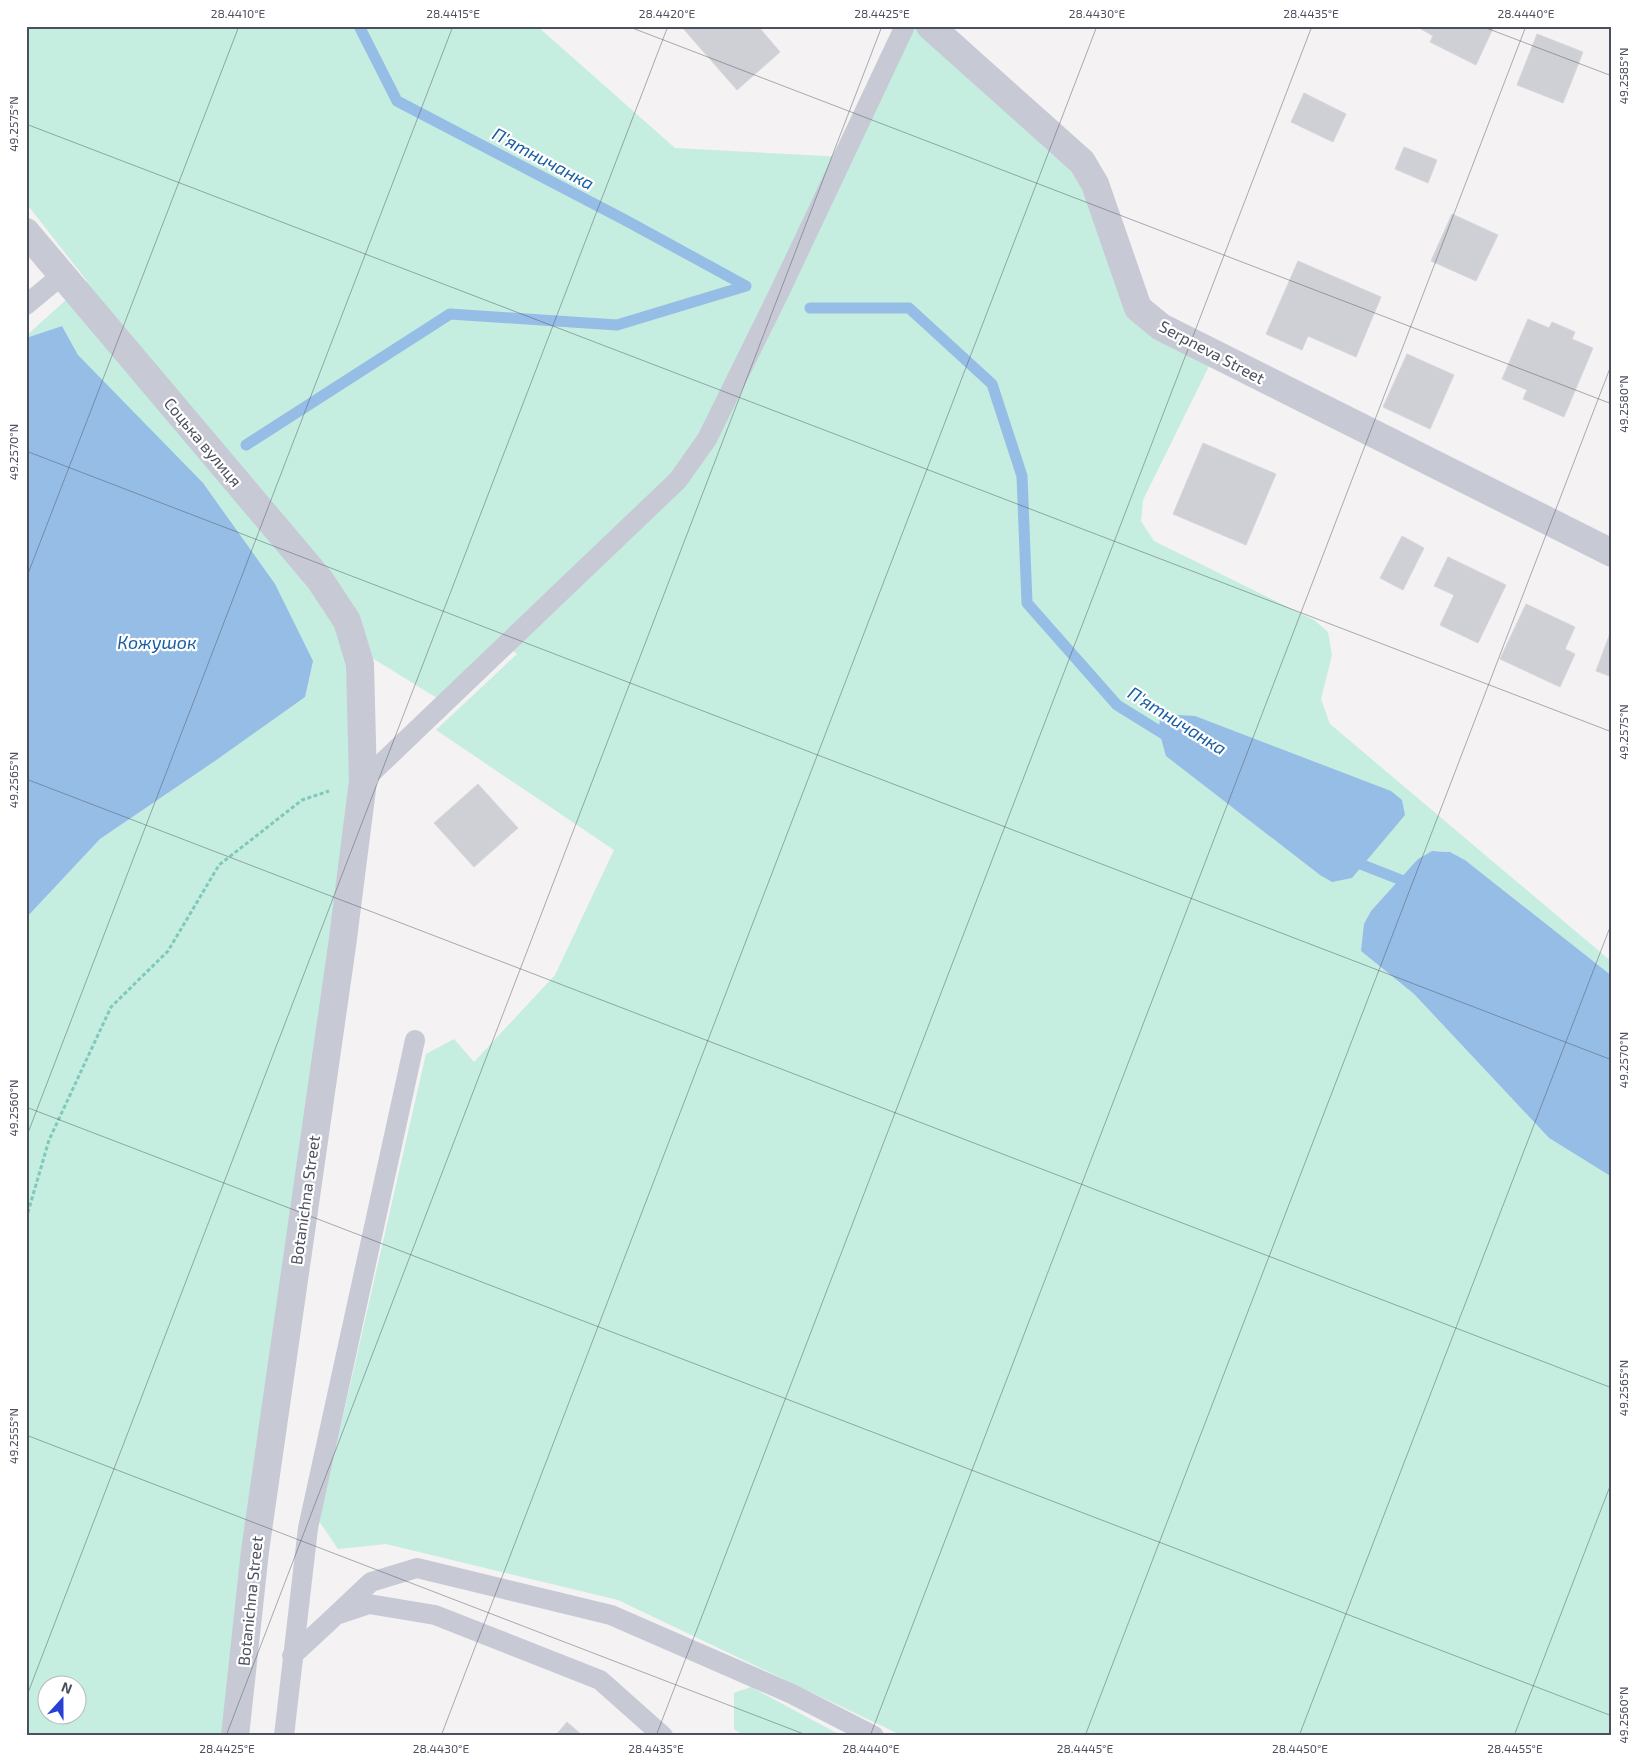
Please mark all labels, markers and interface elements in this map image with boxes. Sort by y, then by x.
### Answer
text: 28.4410°E [211,6,266,20]
text: 28.4415°E [426,6,480,20]
text: 28.4420°E [639,6,696,20]
text: 28.4425°E [854,6,910,20]
text: 28.4430°E [1069,6,1125,20]
text: 28.4435°E [1283,6,1339,20]
text: 28.4440°E [1497,6,1555,20]
text: 49.2585°N [1616,48,1630,104]
text: 49.2575°N [6,96,20,152]
water label: П'ятничанка [489,122,598,194]
street label: Serpneva Street [1156,316,1268,387]
text: 49.2580°N [1616,375,1630,433]
street label: Соцька вулиця [160,393,246,491]
text: 49.2570°N [6,424,20,480]
water label: Кожушок [117,631,197,653]
water label: П'ятничанка [1124,681,1231,759]
text: 49.2575°N [1616,704,1630,760]
text: 49.2565°N [6,752,20,808]
text: 49.2570°N [1616,1032,1630,1088]
text: 49.2560°N [6,1079,20,1137]
street label: Botanichna Street [286,1134,323,1266]
text: 49.2565°N [1616,1360,1630,1416]
text: 49.2555°N [6,1408,20,1464]
street label: Botanichna Street [233,1535,266,1667]
north arrow [38,1674,88,1724]
text: N [59,1678,75,1697]
text: 49.2560°N [1616,1686,1630,1744]
text: 28.4425°E [199,1741,255,1755]
text: 28.4430°E [413,1741,469,1755]
text: 28.4435°E [628,1741,684,1755]
text: 28.4440°E [842,1741,900,1755]
text: 28.4445°E [1057,1741,1113,1755]
text: 28.4450°E [1272,1741,1328,1755]
text: 28.4455°E [1487,1741,1543,1755]

